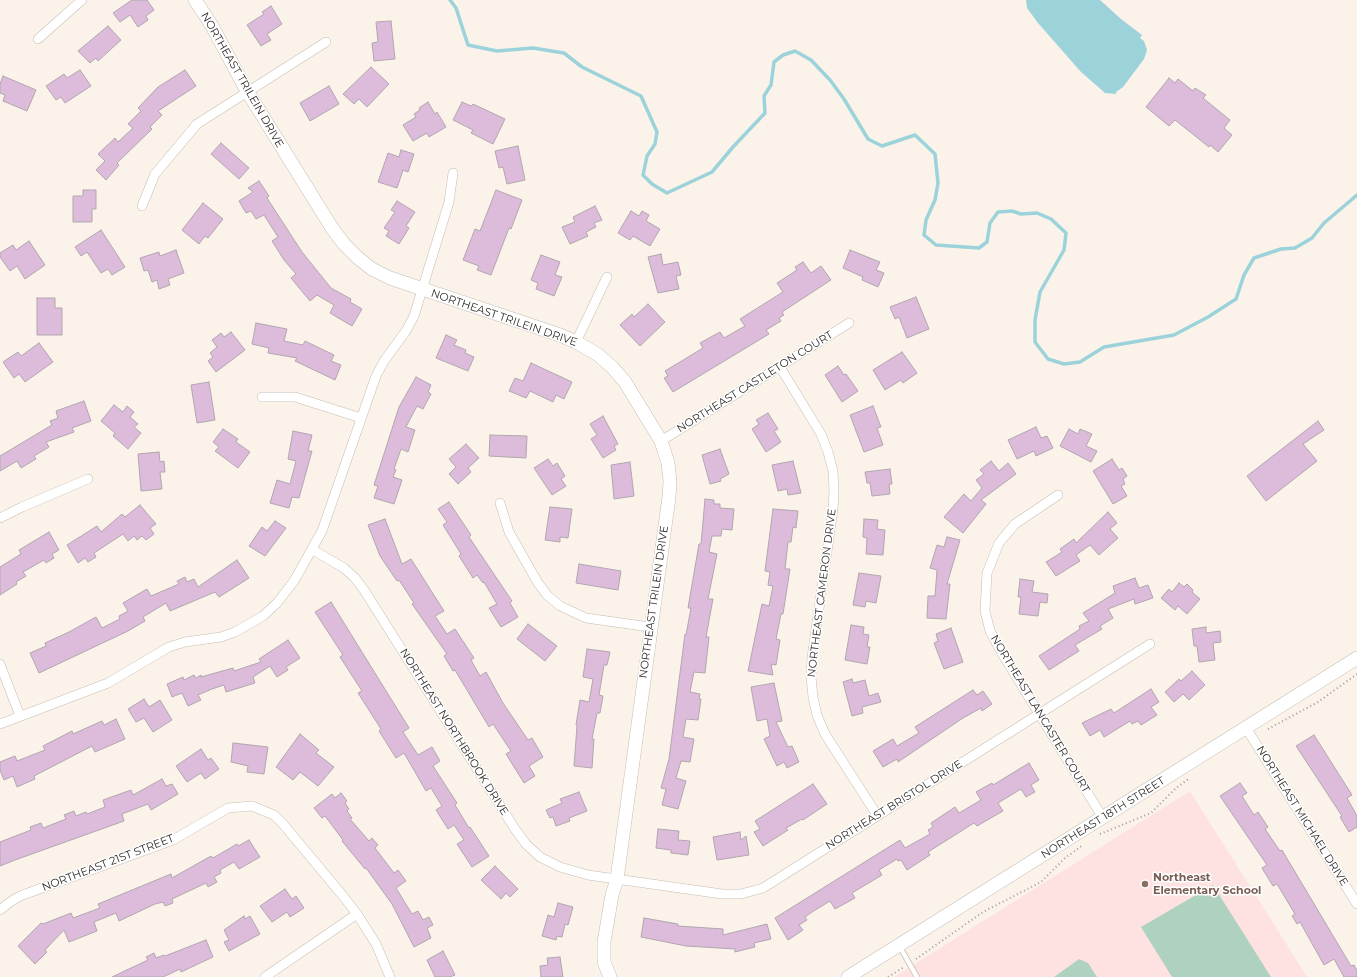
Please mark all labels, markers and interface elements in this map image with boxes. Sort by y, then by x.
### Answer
street label: NORTHEAST TRILEIN DRIVE [198,10,286,150]
street label: NORTHEAST TRILEIN DRIVE [429,287,579,349]
street label: NORTHEAST CASTLETON COURT [675,328,835,436]
street label: NORTHEAST CAMERON DRIVE [805,508,839,678]
street label: NORTHEAST TRILEIN DRIVE [637,525,671,679]
street label: NORTHEAST LANCASTER COURT [988,633,1092,795]
street label: NORTHEAST NORTHBROOK DRIVE [397,646,511,818]
street label: NORTHEAST MICHAEL DRIVE [1253,744,1351,888]
street label: NORTHEAST BRISTOL DRIVE [823,757,965,853]
street label: NORTHEAST 18TH STREET [1039,774,1167,862]
street label: NORTHEAST 21ST STREET [40,832,176,894]
place label: Northeast Elementary School [1153,871,1261,897]
marker: Northeast Elementary School [1140,879,1150,889]

